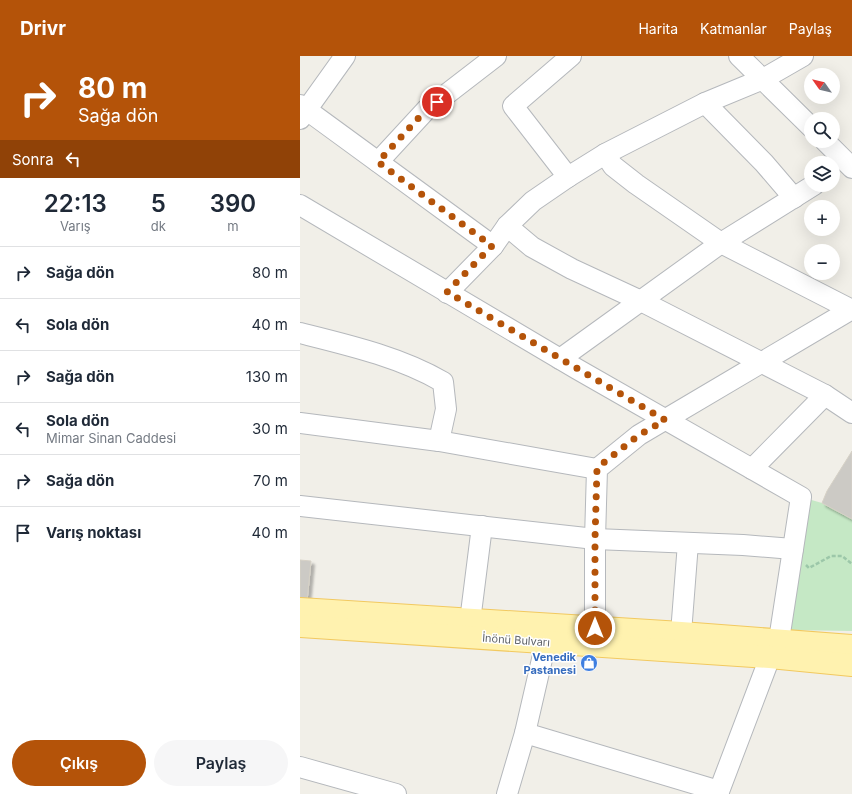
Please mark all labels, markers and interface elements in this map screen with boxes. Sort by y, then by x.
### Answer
text: Drivr [20,17,66,40]
text: Harita [638,20,678,37]
text: Katmanlar [700,20,767,37]
text: Paylaş [789,20,832,37]
north arrow [804,68,840,104]
map controls [804,68,840,280]
text: 80 m [78,71,147,105]
icon: right [12,72,64,124]
pin [420,85,454,119]
icon: arrive [426,91,448,113]
text: Sağa dön [78,105,158,126]
button: search [804,112,840,148]
icon: left [62,148,84,170]
text: Sonra [12,150,54,169]
button: layers [804,156,840,192]
text: 22:13 [44,189,107,218]
text: 5 [151,189,166,218]
text: 390 [210,189,256,218]
button: + [804,200,840,236]
text: Varış [60,218,91,234]
text: dk [151,218,166,234]
text: m [227,218,239,234]
button: − [804,244,840,280]
icon: right [12,262,34,284]
text: Sağa dön [46,263,114,282]
text: 80 m [252,263,288,282]
icon: left [12,314,34,336]
text: Sola dön [46,315,109,334]
text: 40 m [251,315,288,334]
icon: right [12,366,34,388]
text: Sağa dön [46,367,114,386]
text: 130 m [246,367,288,386]
text: Sola dön [46,411,109,430]
icon: left [12,418,34,440]
text: 30 m [252,419,288,438]
text: Mimar Sinan Caddesi [46,430,176,446]
icon: right [12,470,34,492]
text: Sağa dön [46,471,114,490]
text: 70 m [253,471,288,490]
icon: arrive [12,522,34,544]
text: Varış noktası [46,523,141,542]
text: 40 m [251,523,288,542]
position arrow [574,607,616,649]
street label: İnönü Bulvarı [482,631,550,649]
place label: Venedik Pastanesi [523,650,577,677]
shop icon: Venedik Pastanesi [579,653,599,673]
button: Çıkış [12,740,146,786]
button: Paylaş [154,740,288,786]

